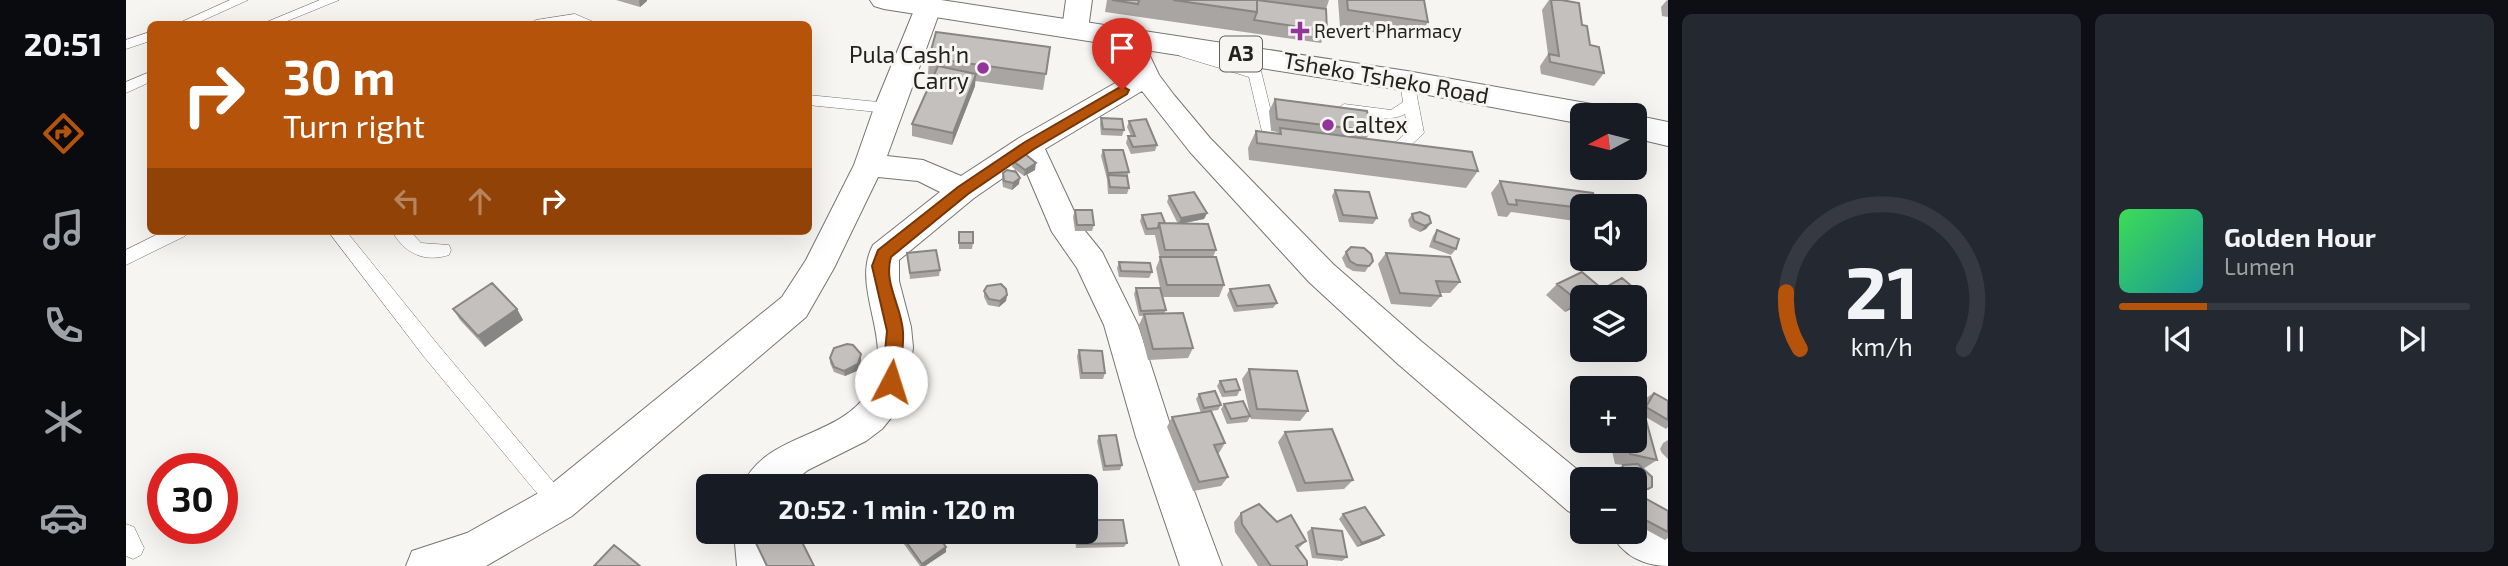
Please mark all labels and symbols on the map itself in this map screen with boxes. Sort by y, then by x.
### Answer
pin [1092,18,1152,90]
place label: Revert Pharmacy [1314,19,1462,42]
marker: Revert Pharmacy [1292,23,1308,39]
road number: A3 [1220,36,1262,72]
place label: Pula Cash'n Carry [849,40,969,94]
street label: Tsheko Tsheko Road [1281,45,1491,109]
marker: Pula Cash'n Carry [975,60,991,76]
north arrow [1570,103,1647,180]
place label: Caltex [1342,110,1408,138]
marker: Caltex [1320,117,1336,133]
position arrow [854,345,928,419]
speed limit sign: 30 [147,453,238,544]

